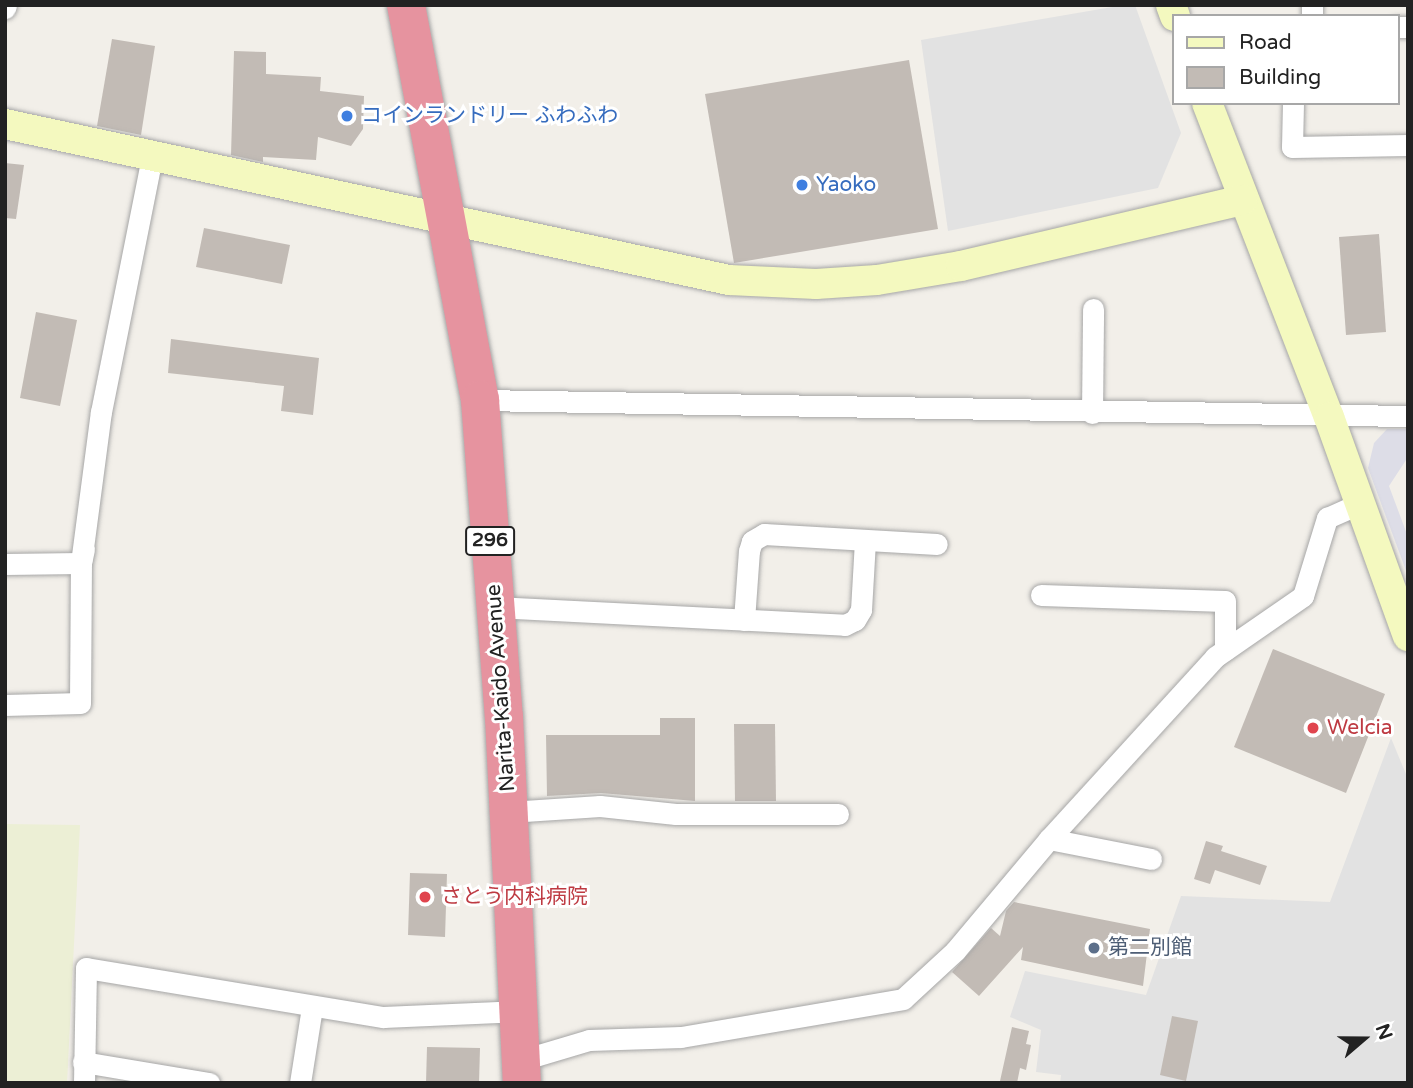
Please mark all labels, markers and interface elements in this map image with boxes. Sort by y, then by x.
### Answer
legend [1172,14,1399,105]
text: Road [1239,30,1292,55]
text: Building [1239,65,1321,90]
place label: コインランドリー ふわふわ [361,103,618,129]
marker: コインランドリー ふわふわ [339,108,355,124]
place label: Yaoko [816,172,876,198]
marker: Yaoko [794,177,810,193]
road number: 296 [464,526,516,556]
street label: Narita-Kaido Avenue [481,583,521,793]
place label: Welcia [1327,715,1393,741]
marker: Welcia [1305,720,1321,736]
place label: さとう内科病院 [441,884,588,910]
marker: さとう内科病院 [415,887,435,907]
place label: 第二別館 [1108,935,1192,961]
marker: 第二別館 [1086,940,1102,956]
north arrow [1329,1004,1399,1074]
text: N [1371,1021,1397,1043]

